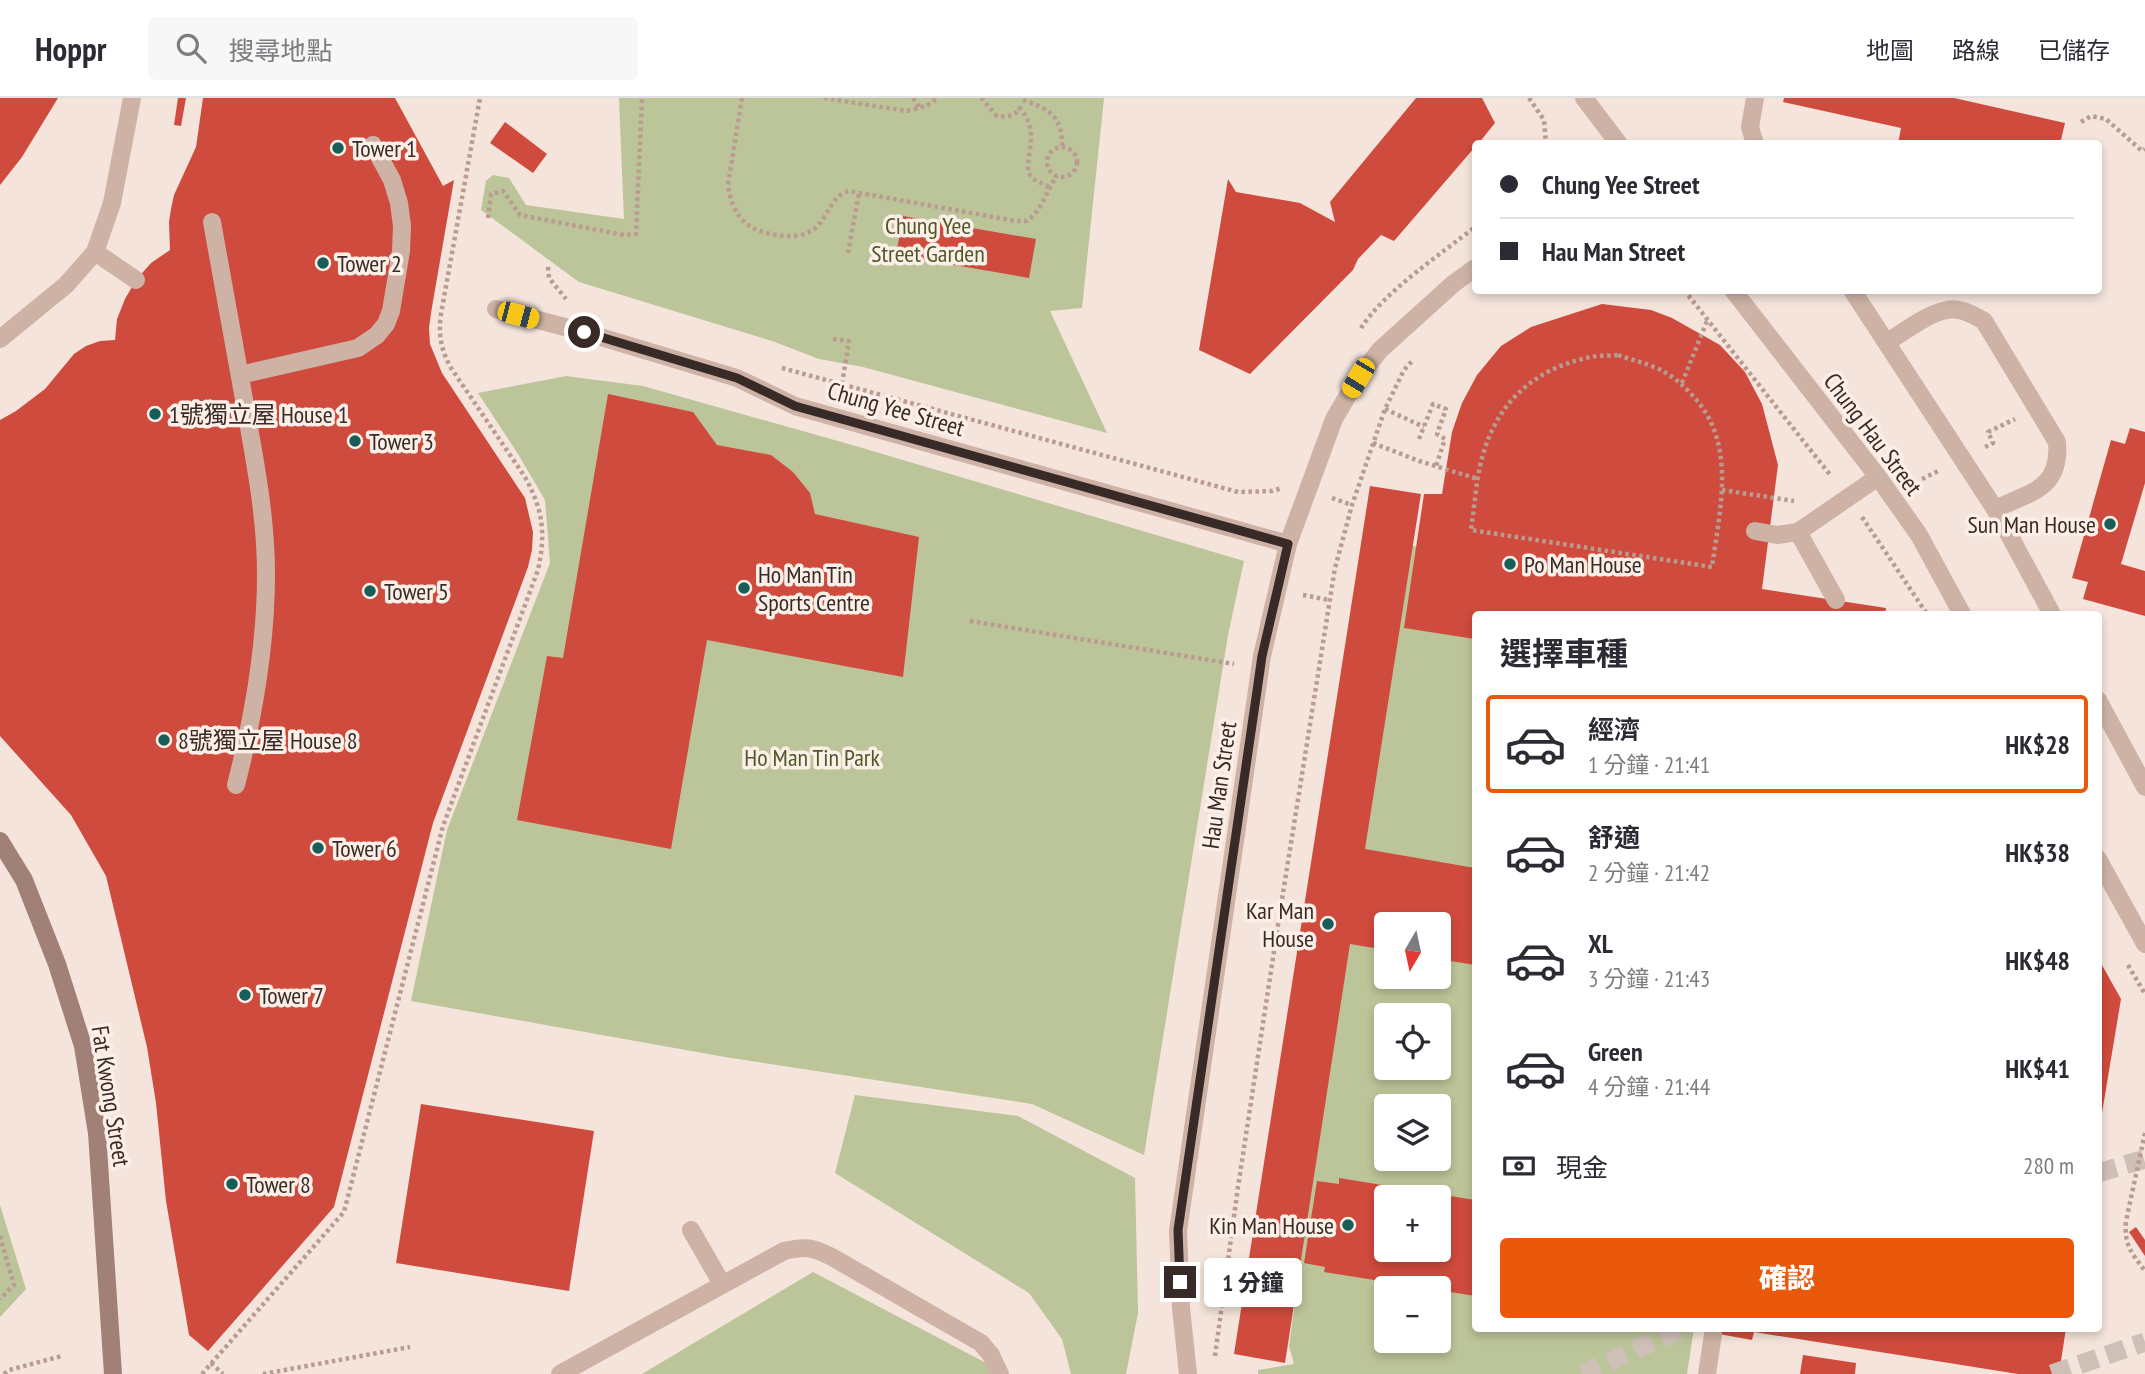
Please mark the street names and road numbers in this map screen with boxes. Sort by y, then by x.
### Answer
street label: Chung Hau Street [1817,367,1929,502]
street label: Chung Yee Street [824,375,968,443]
street label: Hau Man Street [1195,719,1243,851]
street label: Fat Kwong Street [85,1023,137,1169]

